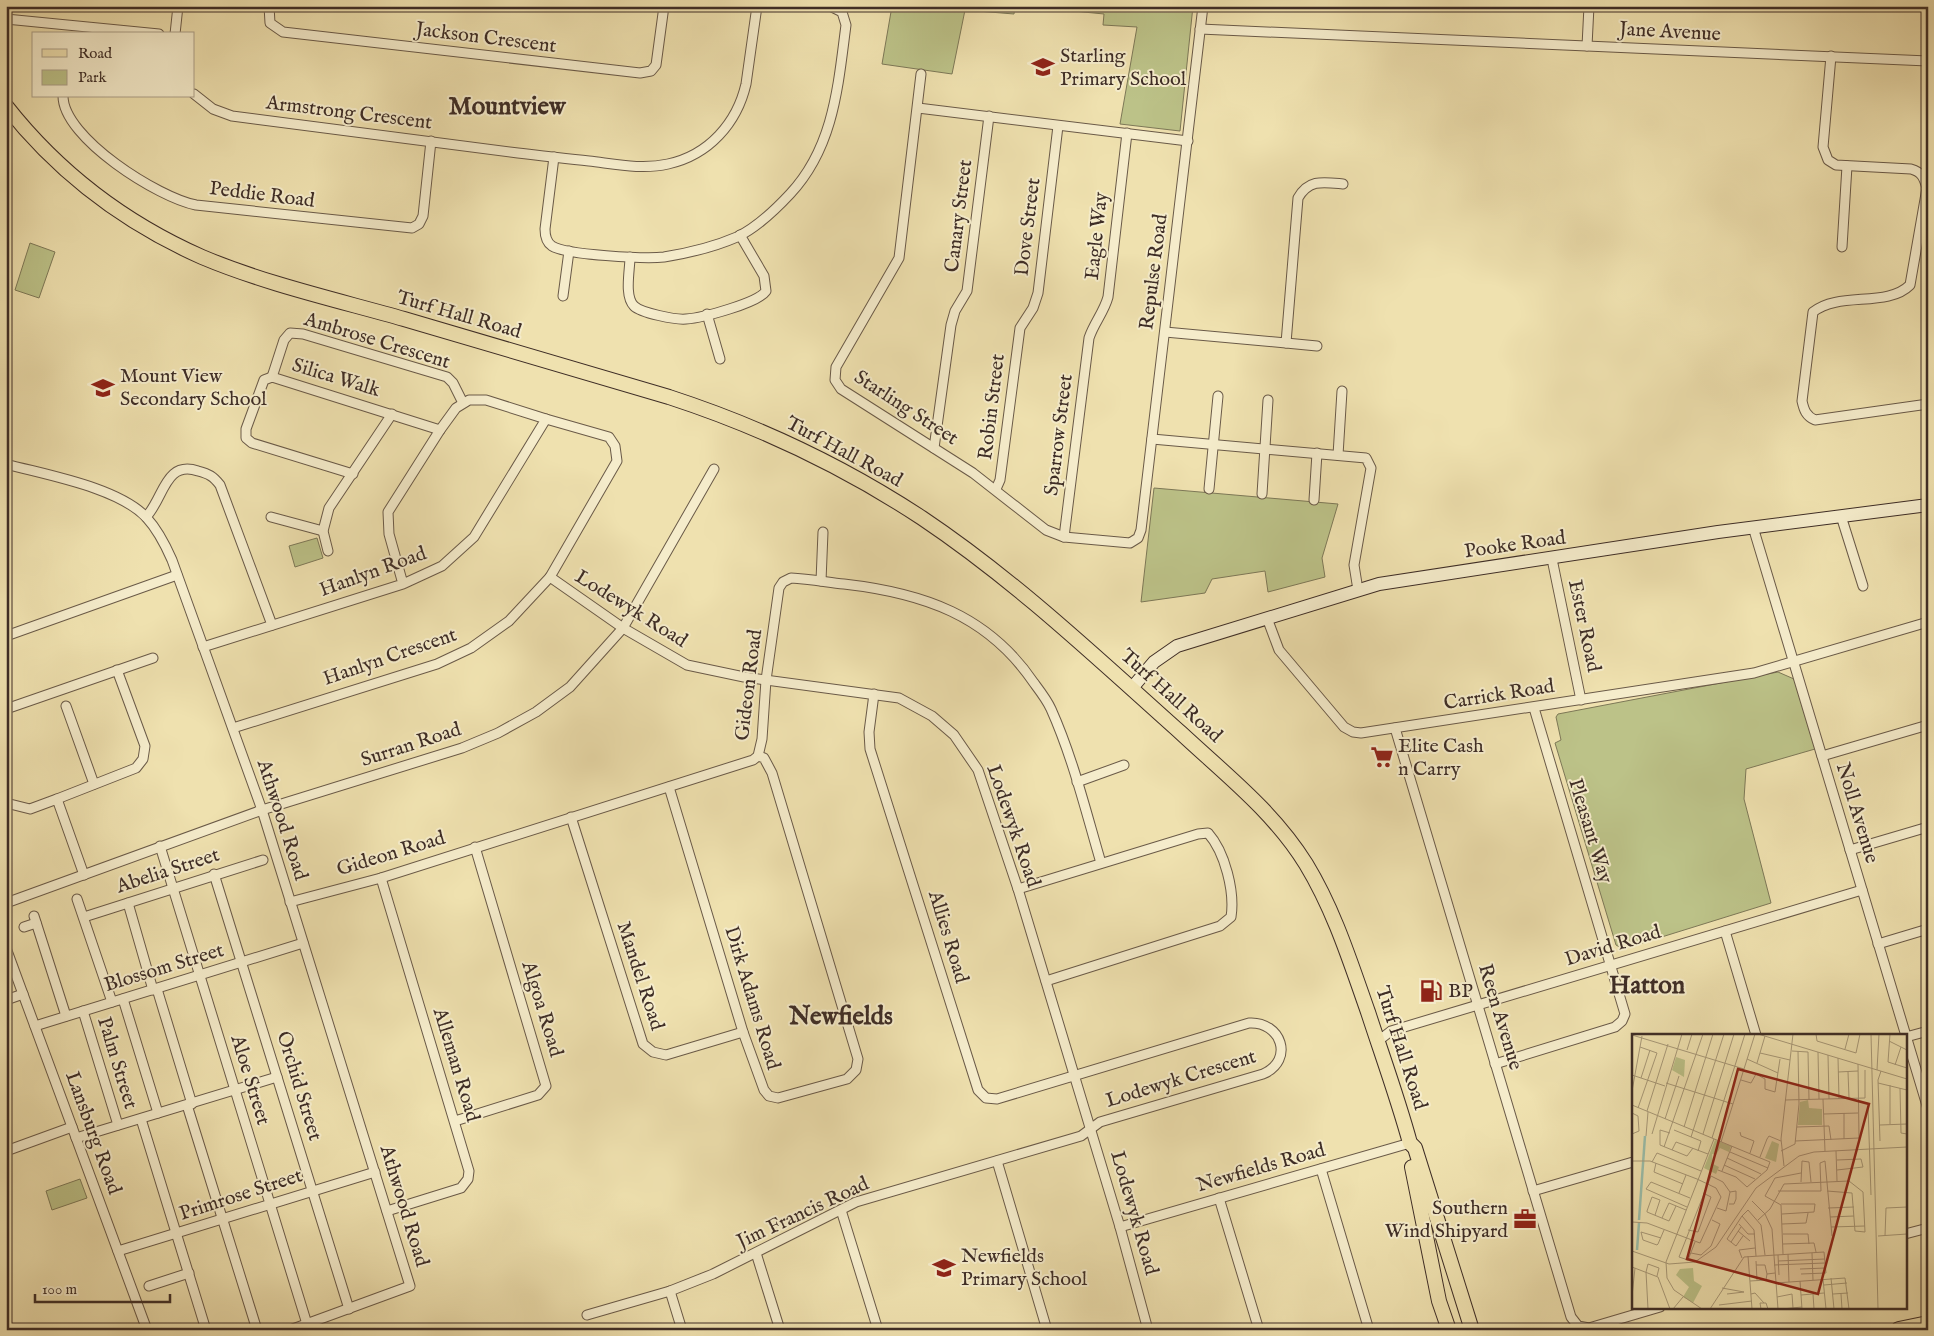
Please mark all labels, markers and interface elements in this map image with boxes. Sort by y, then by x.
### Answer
street label: Jackson Crescent [412,17,558,59]
street label: Jane Avenue [1617,17,1721,47]
legend [32,32,195,98]
text: Road [78,44,113,63]
place label: Starling Primary School [1060,44,1187,92]
school or university icon: Starling Primary School [1030,54,1056,80]
text: Park [78,68,108,87]
street label: Armstrong Crescent [264,90,434,136]
district label: Mountview [449,91,567,123]
street label: Canary Street [940,158,978,274]
street label: Peddie Road [208,176,316,214]
street label: Dove Street [1010,176,1046,277]
street label: Eagle Way [1080,191,1114,281]
street label: Repulse Road [1134,212,1174,331]
street label: Turf Hall Road [394,285,525,345]
street label: Ambrose Crescent [300,307,453,375]
street label: Robin Street [973,352,1011,461]
street label: Silica Walk [289,353,383,403]
place label: Mount View Secondary School [120,364,267,412]
street label: Starling Street [849,365,963,451]
street label: Sparrow Street [1039,373,1079,497]
school or university icon: Mount View Secondary School [90,375,116,401]
street label: Turf Hall Road [781,411,907,493]
street label: Pooke Road [1463,525,1568,564]
street label: Hanlyn Road [316,541,430,603]
street label: Lodewyk Road [570,564,692,654]
street label: Ester Road [1562,577,1606,675]
street label: Hanlyn Crescent [320,622,460,692]
street label: Gideon Road [730,628,768,742]
street label: Turf Hall Road [1115,644,1227,749]
street label: Carrick Road [1442,674,1556,716]
street label: Surran Road [358,717,465,773]
place label: Elite Cash n Carry [1398,734,1484,782]
supermarket icon: Elite Cash n Carry [1369,744,1395,770]
street label: Athwood Road [250,756,313,884]
street label: Noll Avenue [1830,760,1884,866]
street label: Lodewyk Road [980,761,1046,891]
street label: Pleasant Way [1562,776,1618,887]
street label: Gideon Road [334,826,448,882]
street label: Abelia Street [112,843,223,900]
street label: Allies Road [922,887,974,987]
street label: Mandel Road [611,918,669,1034]
street label: David Road [1562,919,1664,972]
street label: Dirk Adams Road [718,923,786,1073]
street label: Blossom Street [101,938,227,998]
street label: Algoa Road [515,957,568,1060]
street label: Reen Avenue [1472,961,1528,1073]
district label: Hatton [1609,970,1686,1002]
fuel station icon: BP [1418,978,1444,1004]
place label: BP [1448,979,1473,1004]
street label: Turf Hall Road [1369,983,1433,1113]
district label: Newfields [788,1001,893,1033]
street label: Alleman Road [427,1004,485,1125]
street label: Palm Street [91,1014,143,1112]
street label: Orchid Street [271,1028,328,1144]
street label: Aloe Street [224,1031,276,1128]
inset map [1632,1034,1906,1308]
street label: Lodewyk Crescent [1103,1044,1259,1114]
street label: Lansburg Road [59,1068,127,1198]
street label: Newfields Road [1194,1138,1328,1198]
street label: Athwood Road [373,1141,434,1270]
street label: Lodewyk Road [1104,1148,1164,1278]
street label: Primrose Street [176,1163,306,1227]
street label: Jim Francis Road [731,1171,873,1255]
place label: Southern Wind Shipyard [1385,1196,1508,1244]
office icon: Southern Wind Shipyard [1512,1206,1538,1232]
place label: Newfields Primary School [961,1244,1088,1292]
school or university icon: Newfields Primary School [931,1255,957,1281]
scale bar [35,1271,170,1303]
text: 100 m [42,1280,78,1299]

